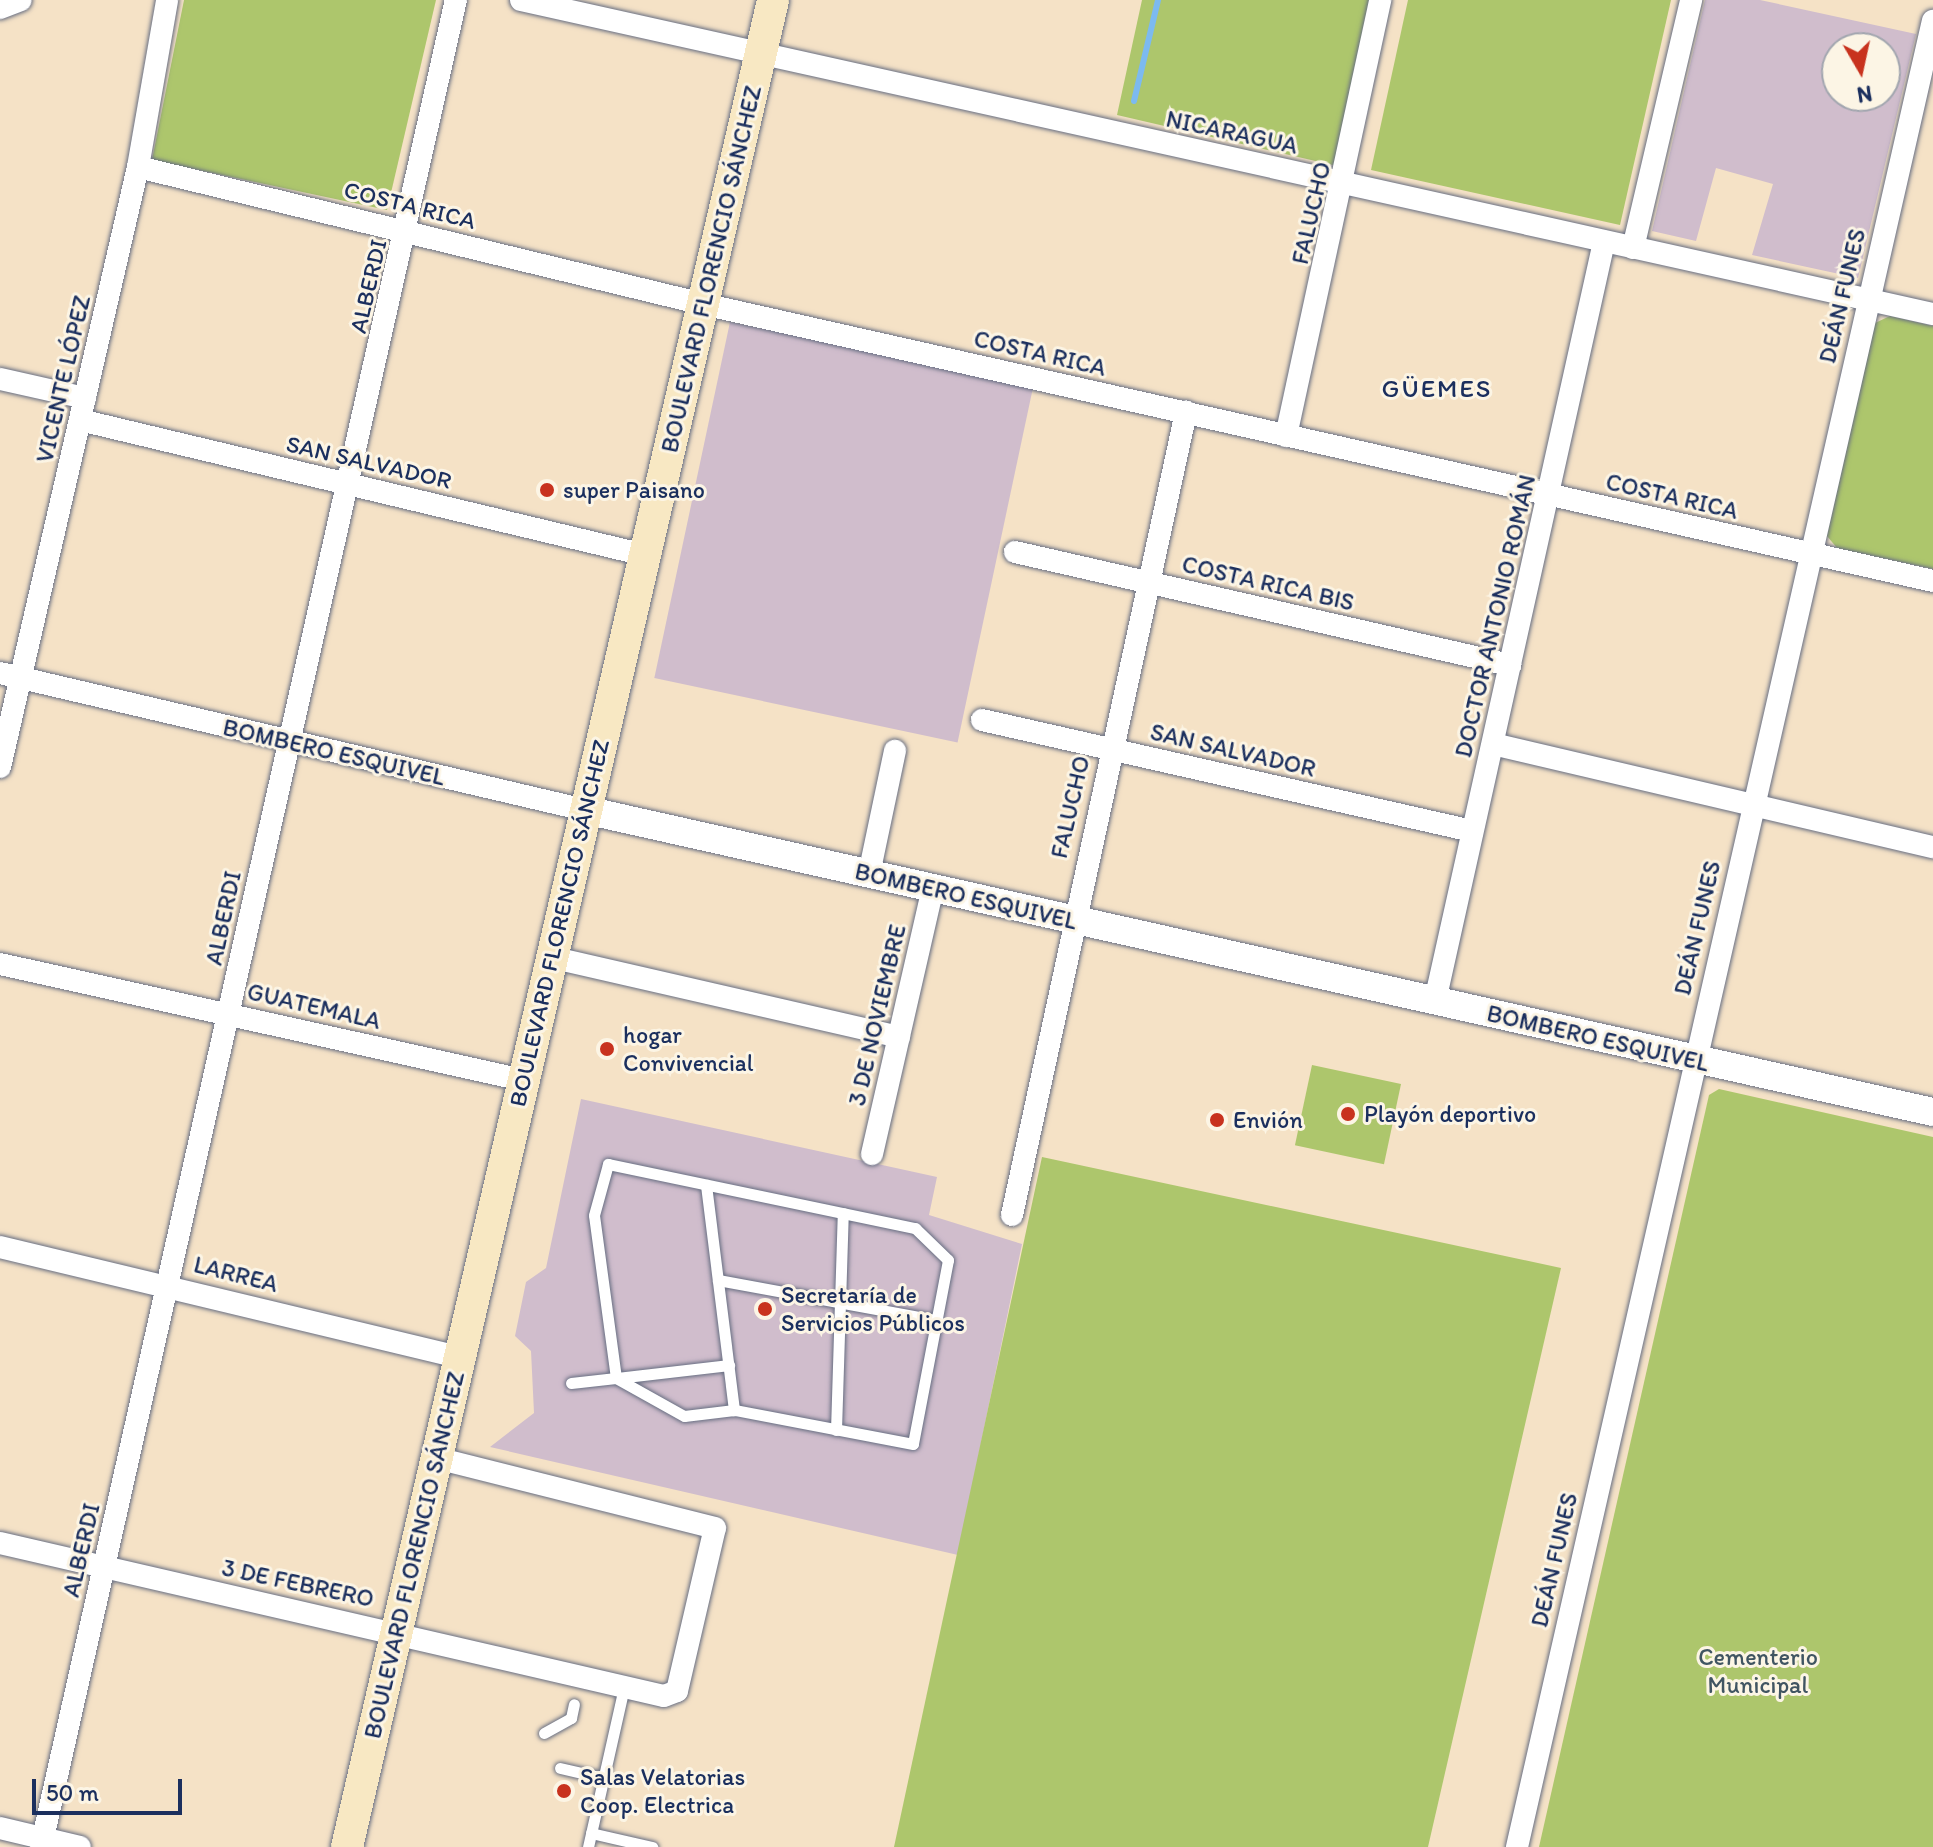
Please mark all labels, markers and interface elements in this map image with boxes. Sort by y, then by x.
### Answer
north arrow [1821,32,1901,112]
text: N [1855,80,1874,109]
street label: BOULEVARD FLORENCIO SÁNCHEZ [655,82,767,456]
street label: NICARAGUA [1164,104,1300,160]
street label: FALUCHO [1285,159,1337,267]
street label: COSTA RICA [341,175,479,235]
street label: DEÁN FUNES [1813,226,1871,366]
street label: ALBERDI [343,236,393,336]
street label: VICENTE LÓPEZ [30,293,96,465]
street label: COSTA RICA [971,324,1109,382]
district label: GÜEMES [1381,373,1493,405]
street label: SAN SALVADOR [283,429,455,495]
street label: COSTA RICA [1603,467,1741,525]
street label: DOCTOR ANTONIO ROMÁN [1448,470,1542,762]
place label: super Paisano [563,476,705,504]
marker: super Paisano [538,481,556,499]
street label: COSTA RICA BIS [1178,549,1358,617]
street label: BOMBERO ESQUIVEL [220,712,448,792]
street label: SAN SALVADOR [1147,717,1319,783]
street label: BOULEVARD FLORENCIO SÁNCHEZ [503,736,615,1110]
street label: FALUCHO [1044,753,1096,861]
street label: BOMBERO ESQUIVEL [852,856,1080,936]
street label: DEÁN FUNES [1668,858,1726,998]
street label: ALBERDI [199,868,247,968]
street label: 3 DE NOVIEMBRE [842,923,912,1107]
street label: GUATEMALA [244,977,384,1035]
street label: BOMBERO ESQUIVEL [1484,998,1712,1078]
place label: hogar Convivencial [623,1021,753,1077]
marker: hogar Convivencial [598,1040,616,1058]
place label: Playón deportivo [1364,1100,1536,1128]
marker: Playón deportivo [1339,1105,1357,1123]
place label: Envión [1233,1106,1303,1134]
marker: Envión [1208,1111,1226,1129]
street label: LARREA [191,1250,281,1298]
place label: Secretaría de Servicios Públicos [781,1281,965,1337]
marker: Secretaría de Servicios Públicos [756,1300,774,1318]
street label: BOULEVARD FLORENCIO SÁNCHEZ [358,1368,470,1742]
street label: DEÁN FUNES [1525,1490,1583,1630]
street label: ALBERDI [56,1500,106,1600]
street label: 3 DE FEBRERO [220,1553,376,1613]
park label: Cementerio Municipal [1698,1643,1818,1699]
scale bar [36,1763,186,1813]
place label: Salas Velatorias Coop. Electrica [580,1763,743,1819]
text: 50 m [46,1778,99,1807]
marker: Salas Velatorias Coop. Electrica [555,1782,573,1800]

